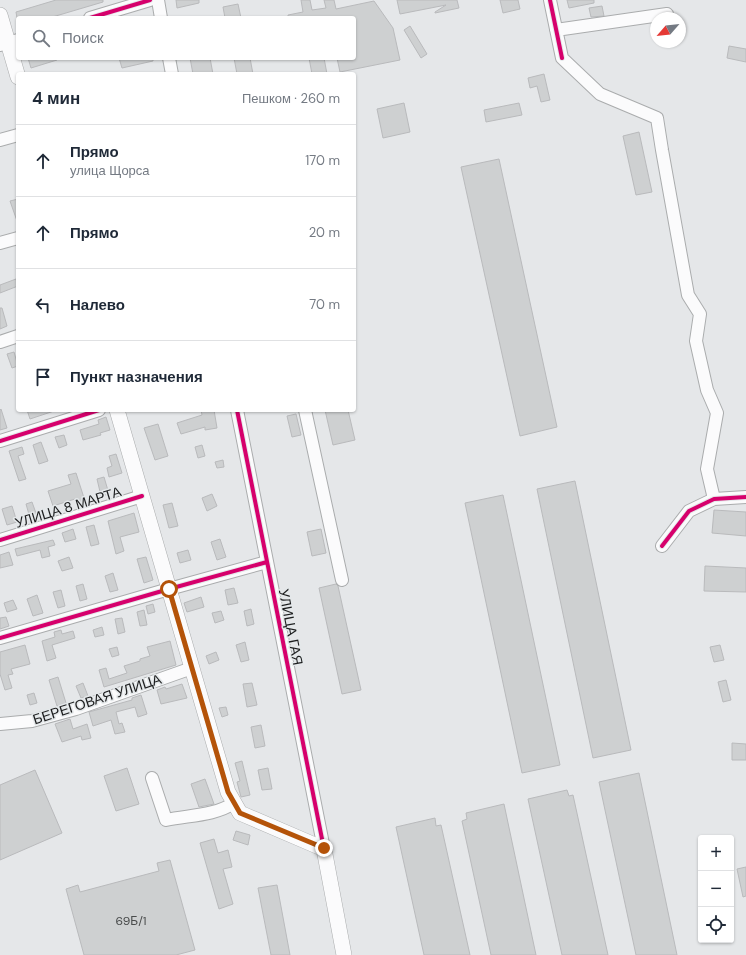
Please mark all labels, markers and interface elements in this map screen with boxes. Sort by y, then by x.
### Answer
north arrow [650,12,686,48]
search box [16,16,356,60]
icon: search [30,27,52,49]
text: Поиск [62,28,104,48]
text: 4 мин [32,87,80,109]
text: Пешком · 260 m [242,90,340,107]
text: Прямо [70,142,119,162]
icon: ahead [32,150,54,172]
text: 170 m [305,152,340,169]
text: улица Щорса [70,162,150,179]
icon: ahead [32,222,54,244]
text: Прямо [70,223,119,243]
text: 20 m [309,224,340,241]
icon: left [32,294,54,316]
text: Налево [70,295,125,315]
text: 70 m [309,296,340,313]
icon: arrive [32,366,54,388]
text: Пункт назначения [70,367,203,387]
street label: УЛИЦА 8 МАРТА [13,482,124,532]
route start [160,580,178,598]
street label: УЛИЦА ГАЯ [275,587,307,667]
street label: БЕРЕГОВАЯ УЛИЦА [30,669,164,728]
map controls [698,835,734,943]
button: + [698,835,734,871]
route end [315,839,333,857]
button: − [698,871,734,907]
button: locate [698,907,734,943]
house number: 69Б/1 [115,913,147,929]

